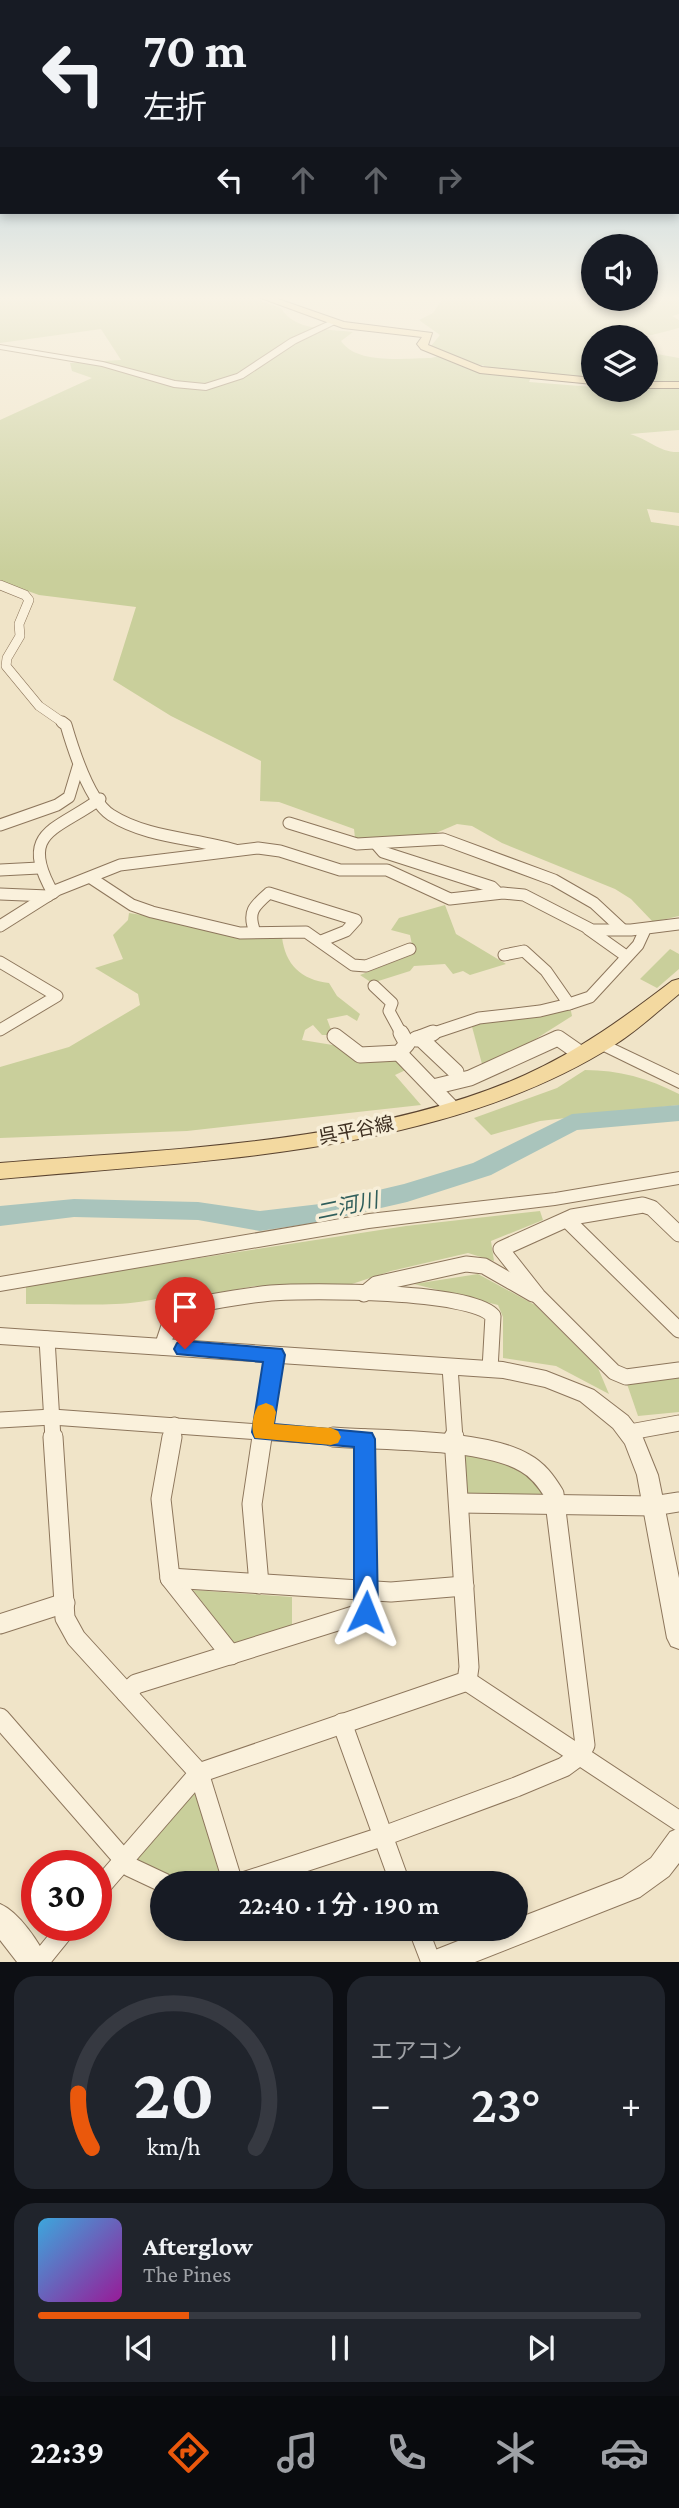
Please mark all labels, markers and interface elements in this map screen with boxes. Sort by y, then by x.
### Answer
text: 70 m [143,23,247,78]
icon: left [28,28,119,119]
text: 左折 [143,89,207,125]
icon: left [211,161,249,199]
icon: ahead [284,161,322,199]
icon: ahead [357,161,395,199]
icon: right [430,161,468,199]
map controls [581,234,658,402]
button: sound [581,234,658,311]
button: layers [581,325,658,402]
street label: 呉平谷線 [317,1112,395,1148]
water label: 二河川 [314,1187,382,1224]
pin [155,1277,215,1349]
icon: arrive [166,1288,204,1326]
position arrow [329,1575,403,1649]
speed limit sign: 30 [21,1850,112,1941]
text: 22:40 · 1 分 · 190 m [239,1891,439,1920]
text: エアコン [371,2038,463,2064]
text: 20 [133,2054,214,2135]
text: 23° [471,2075,541,2133]
text: − [371,2083,391,2125]
text: + [621,2083,641,2125]
text: km/h [146,2133,200,2160]
text: Afterglow [143,2232,253,2261]
text: The Pines [143,2261,231,2287]
icon: previous [120,2329,158,2367]
icon: pause [321,2329,359,2367]
icon: next [522,2329,560,2367]
icon: directions [164,2428,213,2477]
icon: music [273,2428,322,2477]
icon: phone [382,2428,431,2477]
icon: climate [491,2428,540,2477]
icon: car [600,2428,649,2477]
text: 22:39 [30,2434,104,2470]

